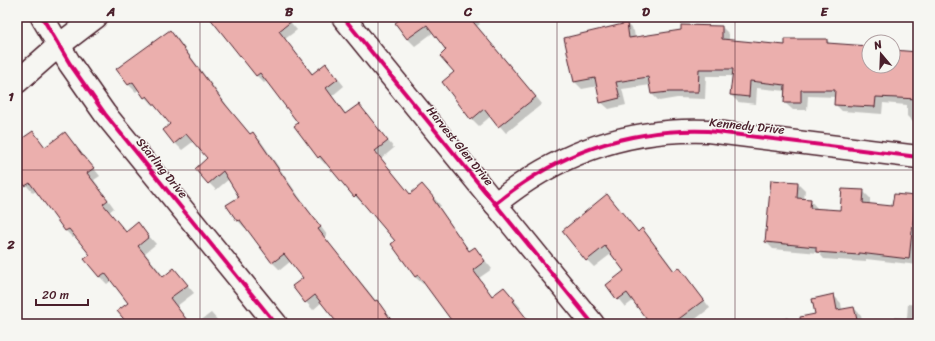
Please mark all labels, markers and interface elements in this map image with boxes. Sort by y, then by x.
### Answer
text: A [106,0,115,23]
text: B [285,0,294,23]
text: C [463,0,473,23]
text: D [642,0,650,23]
text: E [820,0,829,23]
north arrow [861,34,901,74]
text: N [870,35,885,56]
text: 1 [8,85,14,108]
street label: Harvest Glen Drive [421,101,499,191]
street label: Kennedy Drive [708,111,786,141]
street label: Starling Drive [130,133,194,203]
text: 2 [6,233,15,256]
scale bar [36,281,88,307]
text: 20 m [42,284,69,306]

